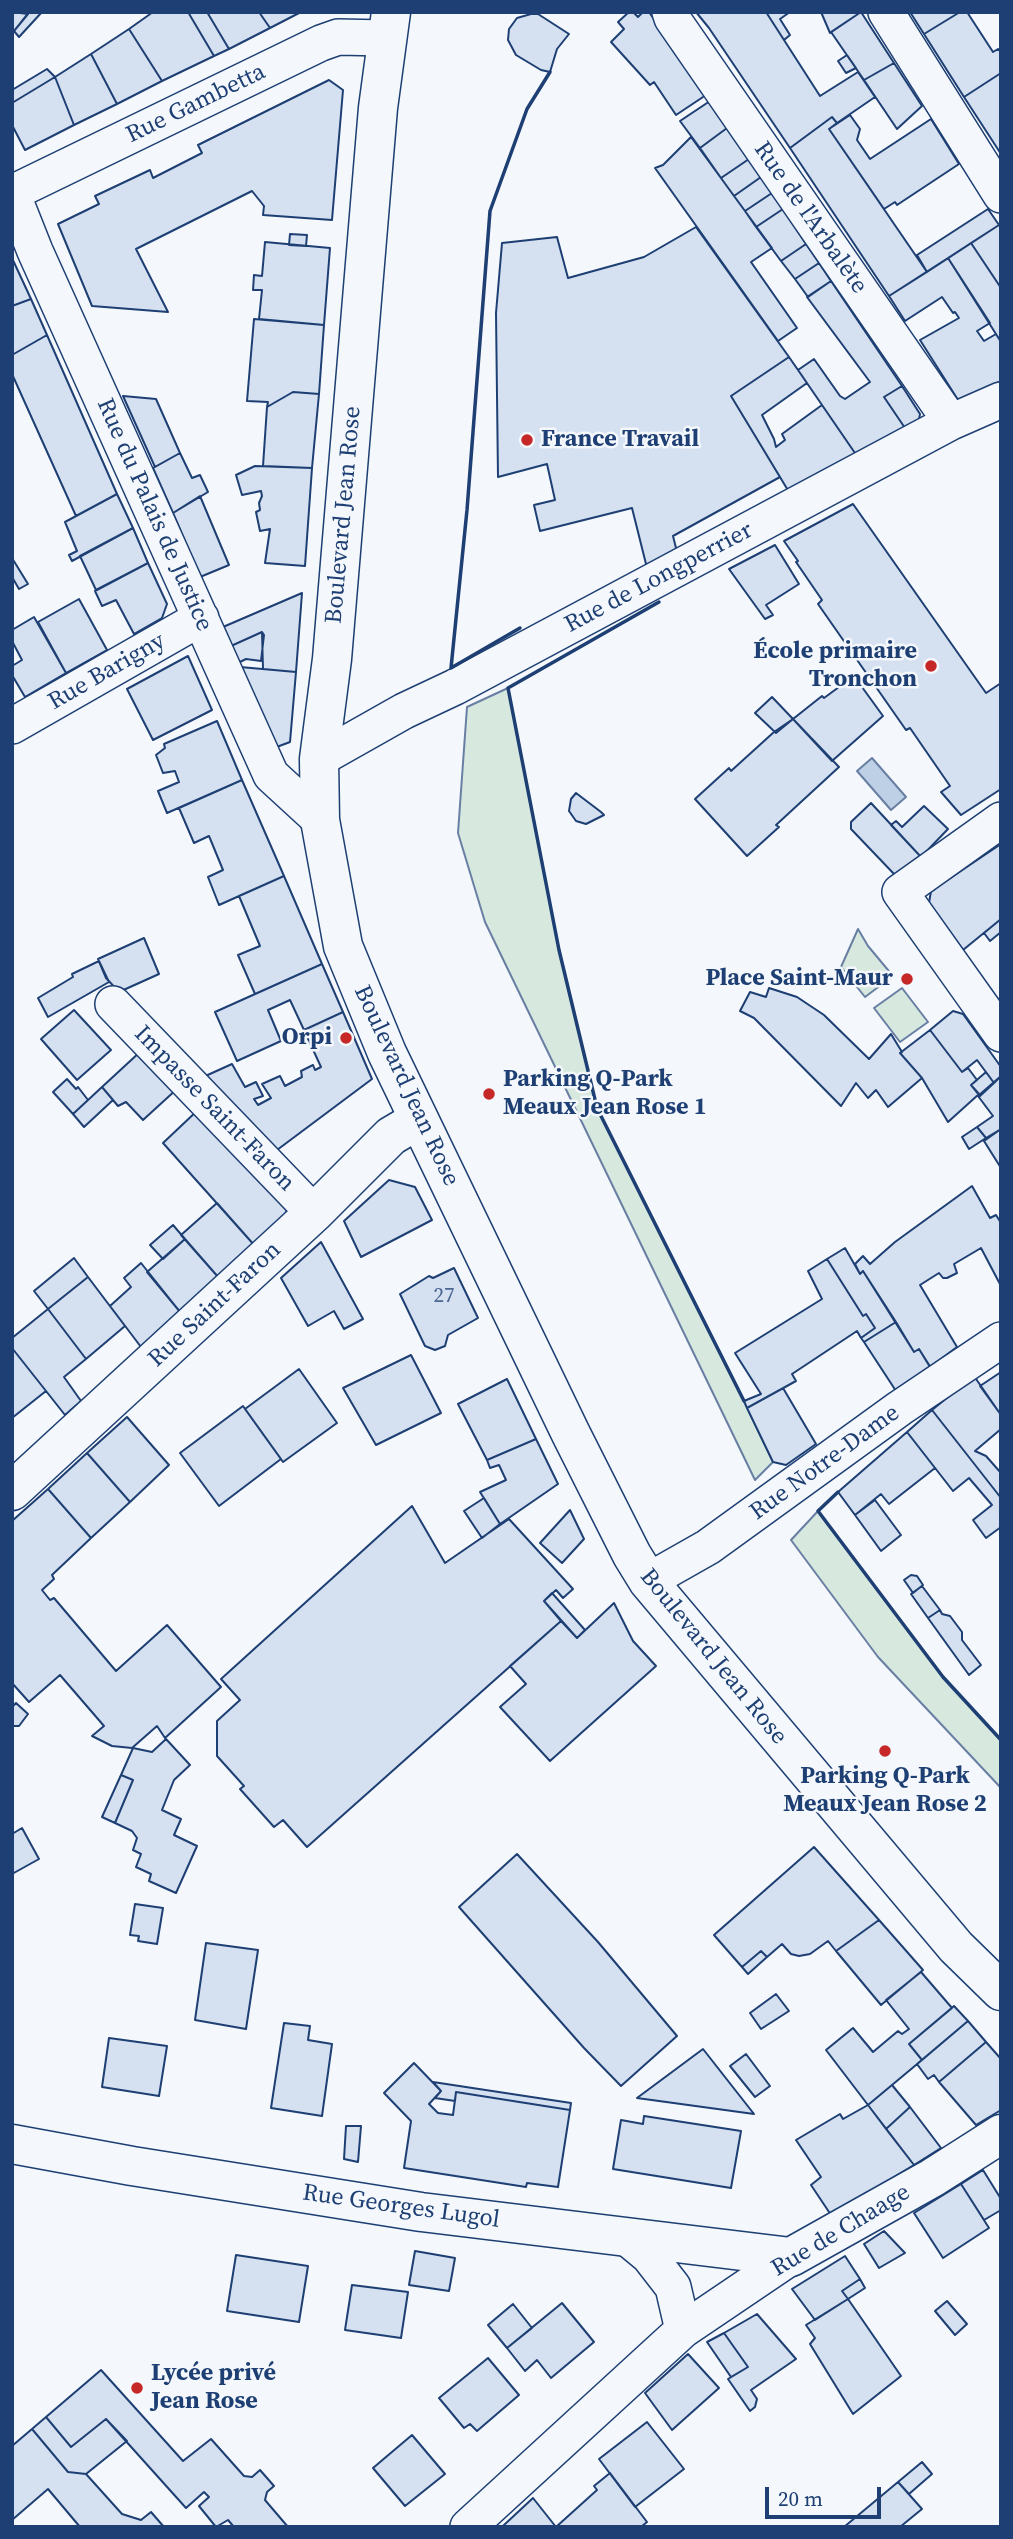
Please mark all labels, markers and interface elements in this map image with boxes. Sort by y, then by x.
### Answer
street label: Rue Gambetta [122,58,270,150]
street label: Rue de l'Arbalète [747,137,873,299]
street label: Rue du Palais de Justice [90,394,218,636]
street label: Boulevard Jean Rose [320,405,368,625]
place label: France Travail [541,426,699,454]
marker: France Travail [519,432,535,448]
street label: Rue de Longperrier [560,516,758,640]
street label: Rue Barigny [44,627,170,717]
place label: École primaire Tronchon [753,638,917,694]
marker: École primaire Tronchon [923,658,939,674]
place label: Place Saint-Maur [706,965,893,993]
marker: Place Saint-Maur [899,971,915,987]
street label: Boulevard Jean Rose [347,981,465,1191]
street label: Impasse Saint-Faron [128,1020,300,1198]
place label: Orpi [282,1024,332,1052]
marker: Orpi [338,1030,354,1046]
place label: Parking Q-Park Meaux Jean Rose 1 [503,1066,707,1122]
marker: Parking Q-Park Meaux Jean Rose 1 [481,1086,497,1102]
street label: Rue Saint-Faron [143,1236,287,1374]
house number: 27 [434,1284,454,1310]
street label: Rue Notre-Dame [745,1399,905,1527]
street label: Boulevard Jean Rose [633,1563,793,1751]
marker: Parking Q-Park Meaux Jean Rose 2 [877,1743,893,1759]
place label: Parking Q-Park Meaux Jean Rose 2 [783,1763,987,1819]
street label: Rue de Chaage [766,2178,916,2284]
street label: Rue Georges Lugol [301,2179,501,2235]
place label: Lycée privé Jean Rose [151,2360,276,2416]
marker: Lycée privé Jean Rose [129,2380,145,2396]
scale bar [768,2472,884,2516]
text: 20 m [778,2484,823,2513]

